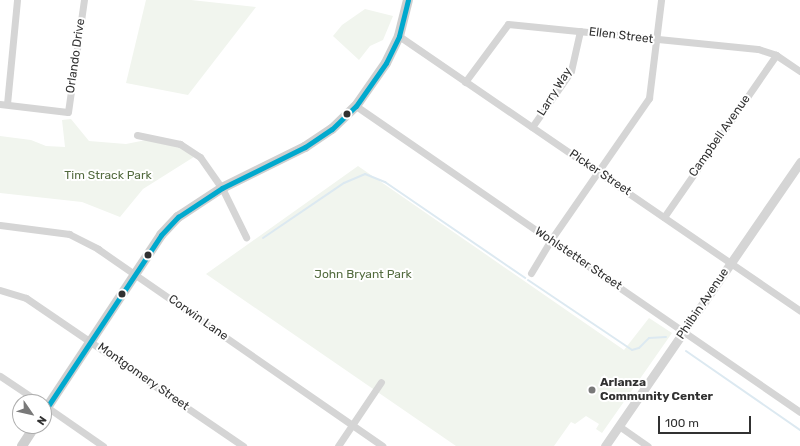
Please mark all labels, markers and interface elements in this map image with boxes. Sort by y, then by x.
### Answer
street label: Orlando Drive [64,18,88,94]
street label: Ellen Street [588,25,654,47]
street label: Larry Way [534,65,576,119]
street label: Campbell Avenue [686,92,754,180]
unlabelled marker [342,109,352,119]
street label: Picker Street [566,147,634,199]
park label: Tim Strack Park [64,169,152,183]
street label: Wohlstetter Street [532,224,624,294]
unlabelled marker [143,250,153,260]
street label: Philbin Avenue [674,266,732,342]
park label: John Bryant Park [314,268,412,282]
unlabelled marker [117,289,127,299]
street label: Corwin Lane [165,292,231,344]
street label: Montgomery Street [94,340,192,414]
place label: Arlanza Community Center [600,376,713,404]
marker: Arlanza Community Center [587,385,597,395]
north arrow [12,394,52,434]
scale bar [660,408,753,434]
text: N [34,414,49,427]
text: 100 m [665,416,699,430]

